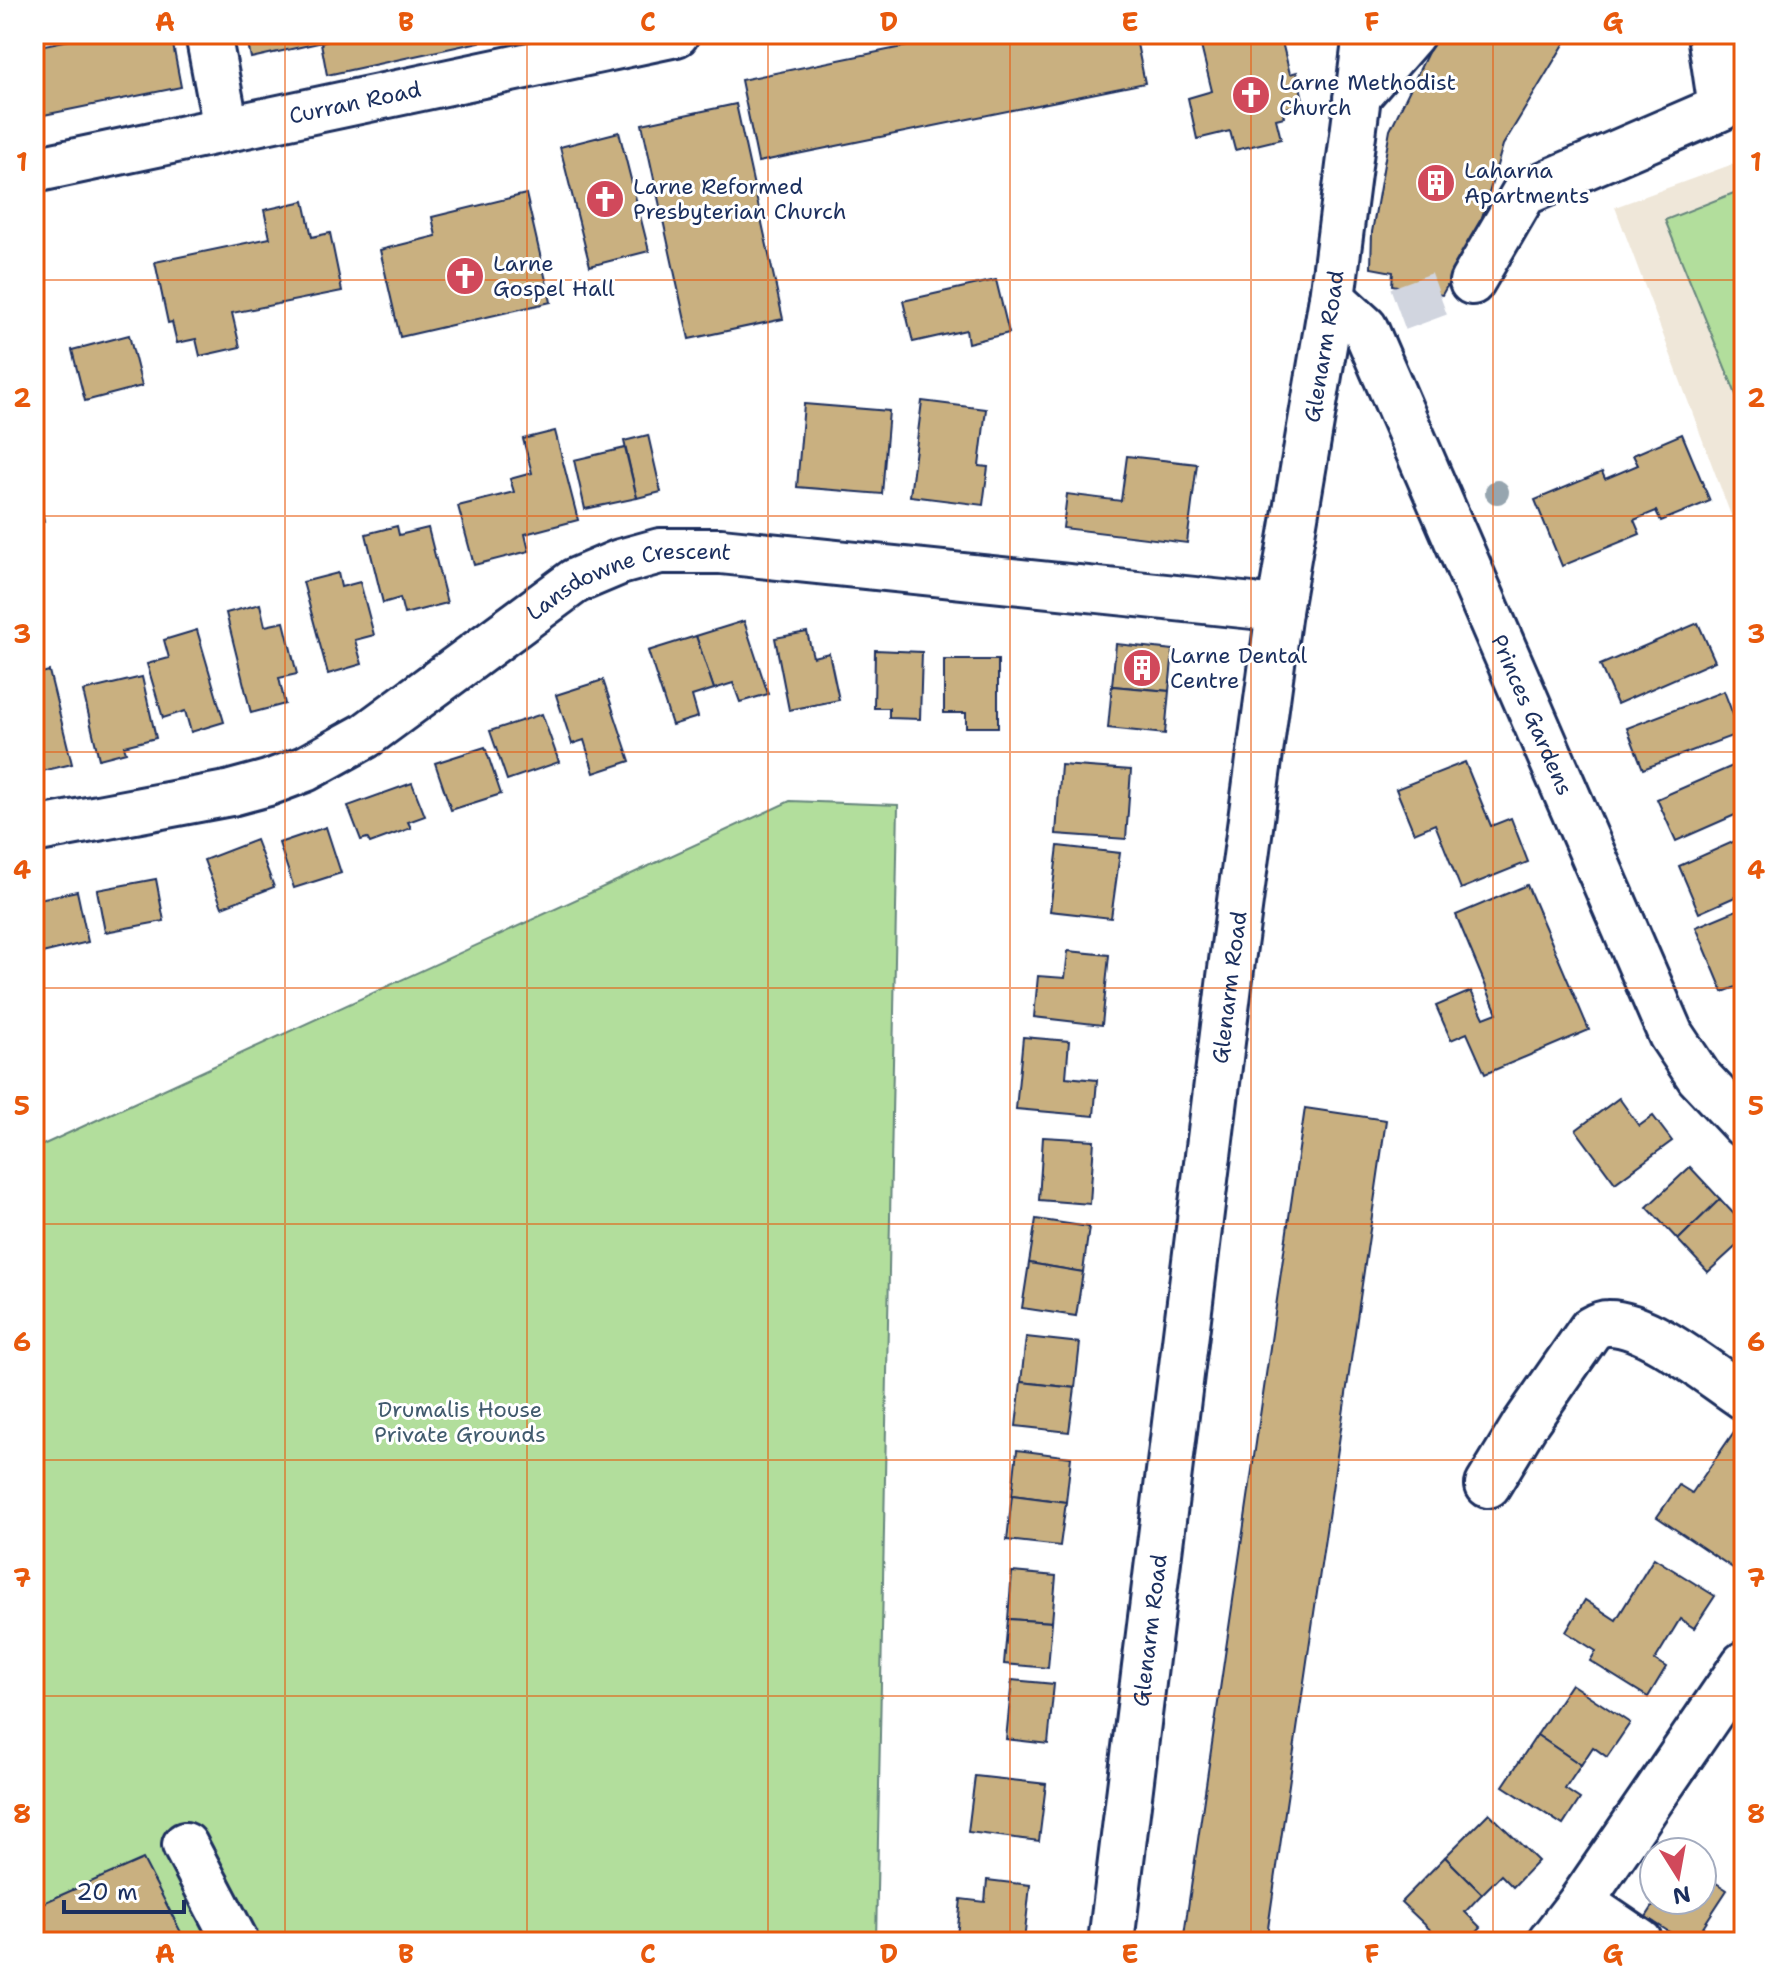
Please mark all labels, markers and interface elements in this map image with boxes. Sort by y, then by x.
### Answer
text: A [155,4,175,39]
text: B [398,4,414,39]
text: C [640,4,656,39]
text: D [880,4,898,39]
text: E [1121,4,1139,39]
text: F [1364,4,1380,39]
text: G [1603,4,1624,39]
place label: Larne Methodist Church [1279,68,1456,122]
street label: Curran Road [286,74,424,131]
church icon: Larne Methodist Church [1230,74,1272,116]
text: 1 [16,144,28,179]
text: 1 [1750,144,1762,179]
place label: Laharna Apartments [1464,156,1590,210]
building icon: Laharna Apartments [1415,162,1457,204]
place label: Larne Reformed Presbyterian Church [633,172,846,226]
church icon: Larne Reformed Presbyterian Church [584,178,626,220]
place label: Larne Gospel Hall [493,249,615,303]
church icon: Larne Gospel Hall [444,255,486,297]
street label: Glenarm Road [1297,269,1350,425]
text: 2 [13,380,31,415]
text: 2 [1747,380,1765,415]
street label: Lansdowne Crescent [521,537,733,627]
text: 3 [13,616,31,651]
text: 3 [1747,616,1765,651]
street label: Princes Gardens [1484,630,1579,800]
place label: Larne Dental Centre [1170,641,1308,695]
building icon: Larne Dental Centre [1121,647,1163,689]
text: 4 [13,852,31,887]
text: 4 [1747,852,1765,887]
street label: Glenarm Road [1205,909,1254,1065]
text: 5 [14,1088,30,1123]
text: 5 [1748,1088,1764,1123]
text: 6 [13,1324,31,1359]
text: 6 [1747,1324,1765,1359]
park label: Drumalis House Private Grounds [374,1395,546,1449]
street label: Glenarm Road [1126,1552,1174,1708]
text: 7 [13,1560,31,1595]
text: 7 [1747,1560,1765,1595]
text: 8 [13,1796,31,1831]
text: 8 [1747,1796,1765,1831]
north arrow [1638,1836,1718,1916]
scale bar [64,1864,184,1914]
text: 20 m [76,1876,138,1908]
text: N [1670,1879,1693,1911]
text: A [155,1936,175,1971]
text: B [398,1936,414,1971]
text: C [640,1936,656,1971]
text: D [880,1936,898,1971]
text: E [1121,1936,1139,1971]
text: F [1364,1936,1380,1971]
text: G [1603,1936,1624,1971]

